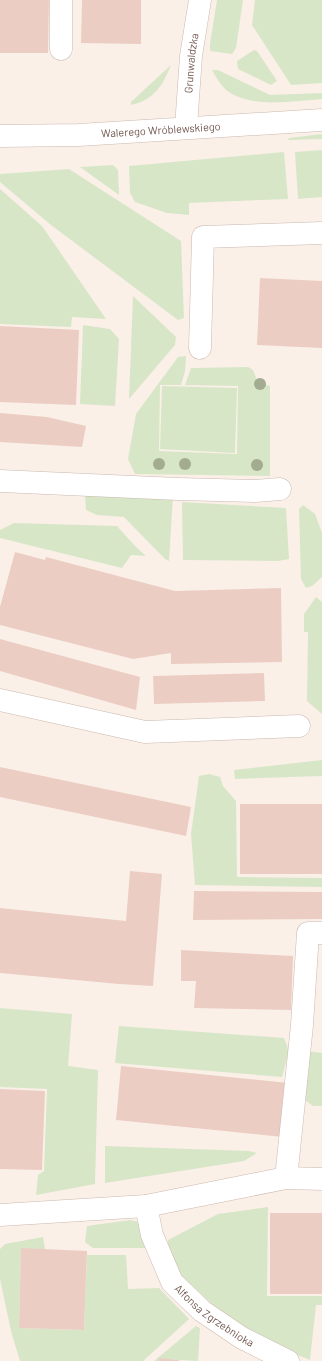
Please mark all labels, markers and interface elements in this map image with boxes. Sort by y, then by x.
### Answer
street label: Grunwaldzka [181,32,201,94]
street label: Walerego Wróblewskiego [101,119,221,140]
street label: Alfonsa Zgrzebnioka [172,1281,256,1349]

